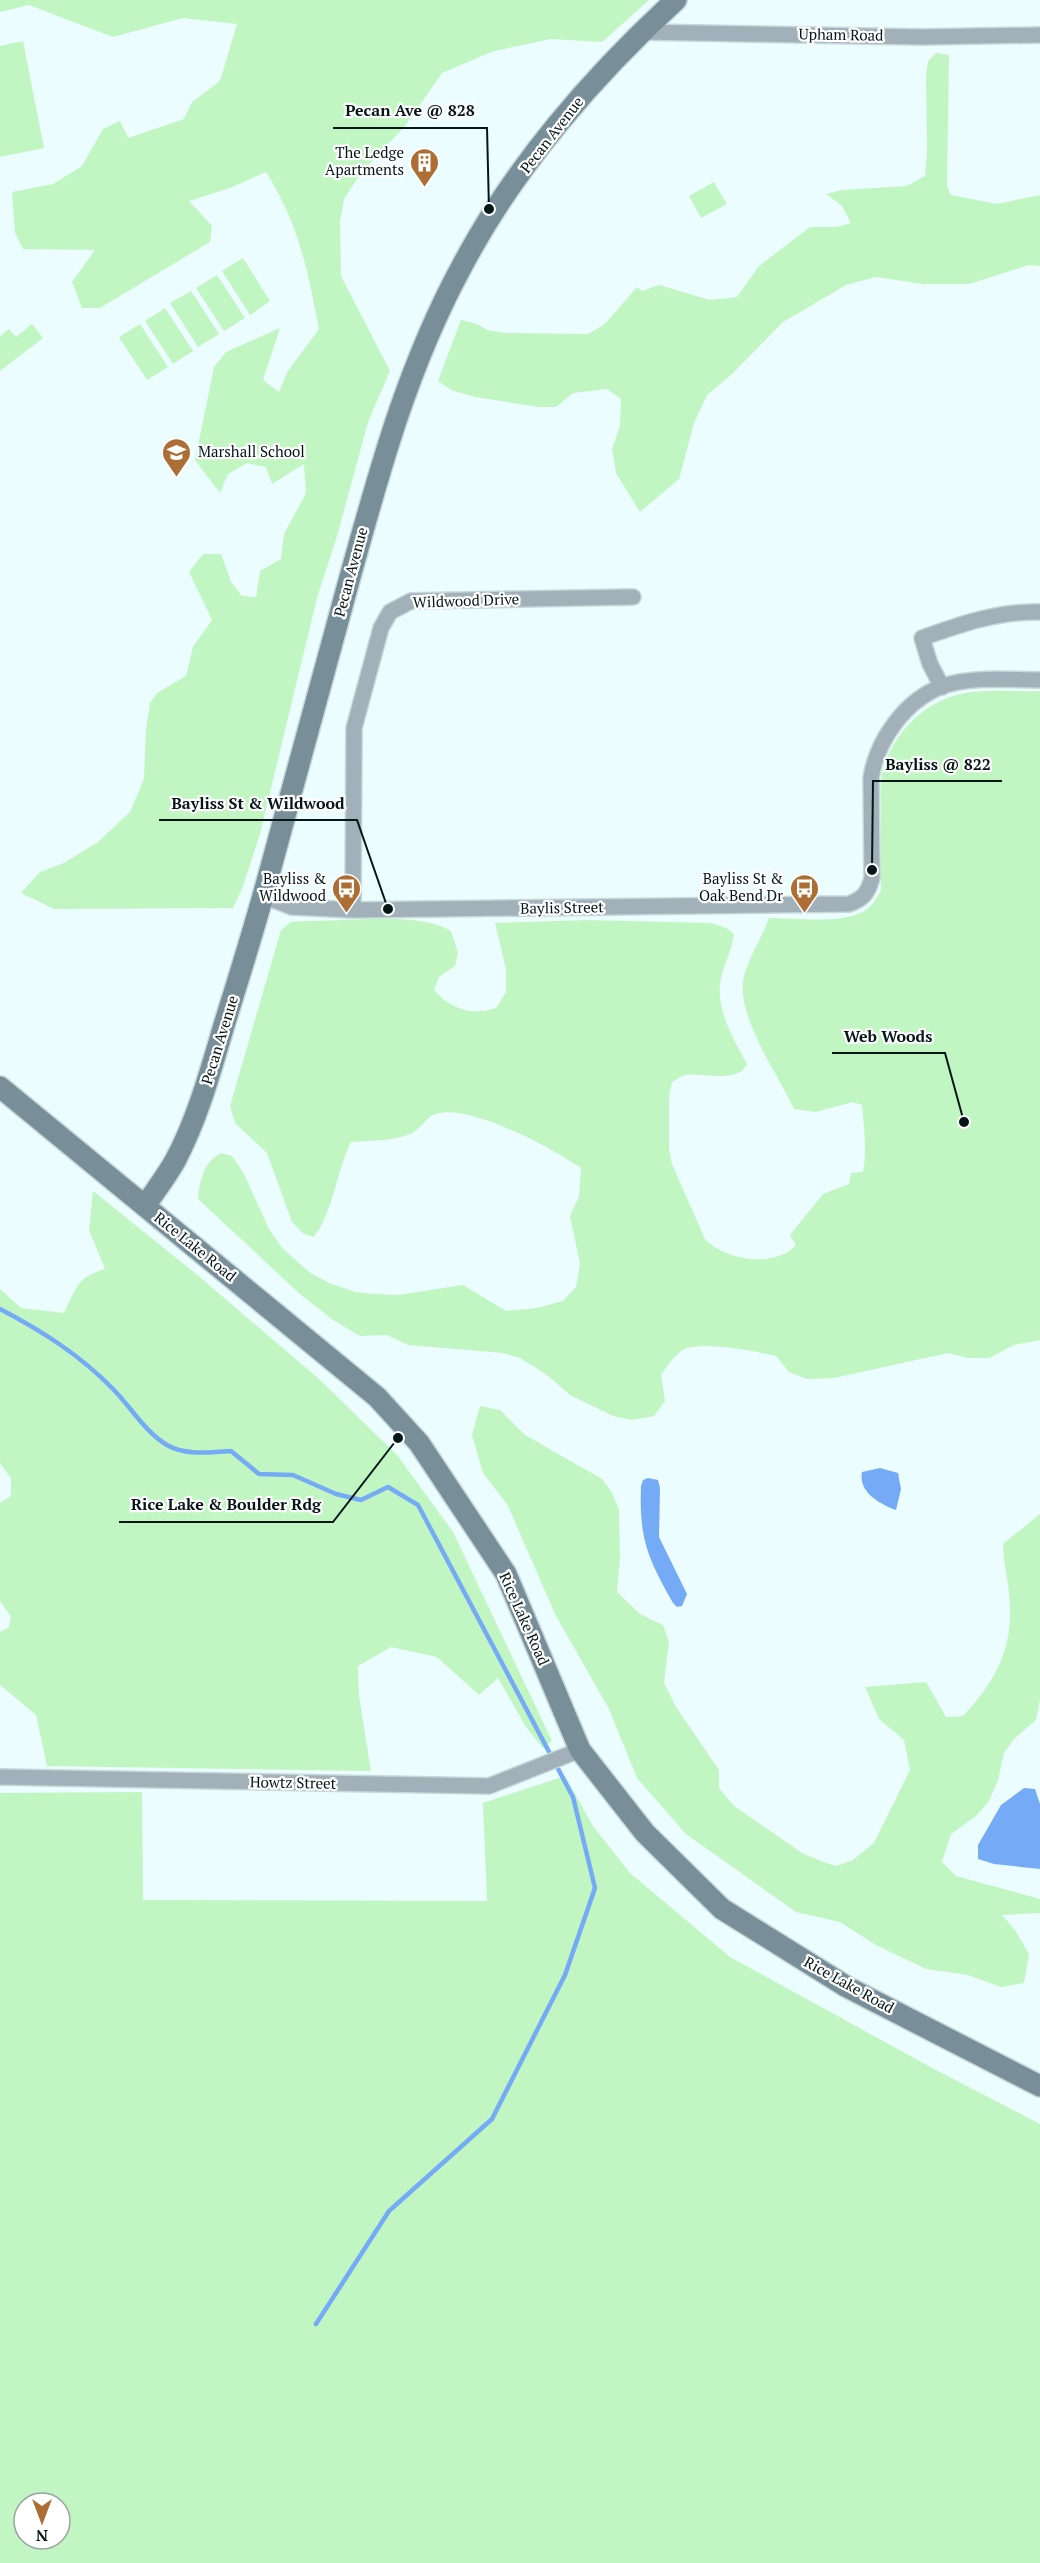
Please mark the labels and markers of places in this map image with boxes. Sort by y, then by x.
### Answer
callout: Pecan Ave @ 828 [333,94,487,128]
place label: The Ledge Apartments [325,142,404,179]
building icon: The Ledge Apartments [409,146,441,188]
school or university icon: Marshall School [161,436,193,478]
place label: Marshall School [198,441,305,461]
callout: Bayliss @ 822 [873,747,1002,781]
callout: Bayliss St & Wildwood [159,786,357,820]
place label: Bayliss & Wildwood [259,868,326,905]
place label: Bayliss St & Oak Bend Dr [699,868,783,905]
bus stop icon: Bayliss & Wildwood [331,872,363,914]
bus stop icon: Bayliss St & Oak Bend Dr [788,872,820,914]
callout: Web Woods [832,1019,945,1053]
callout: Rice Lake & Boulder Rdg [119,1488,333,1522]

